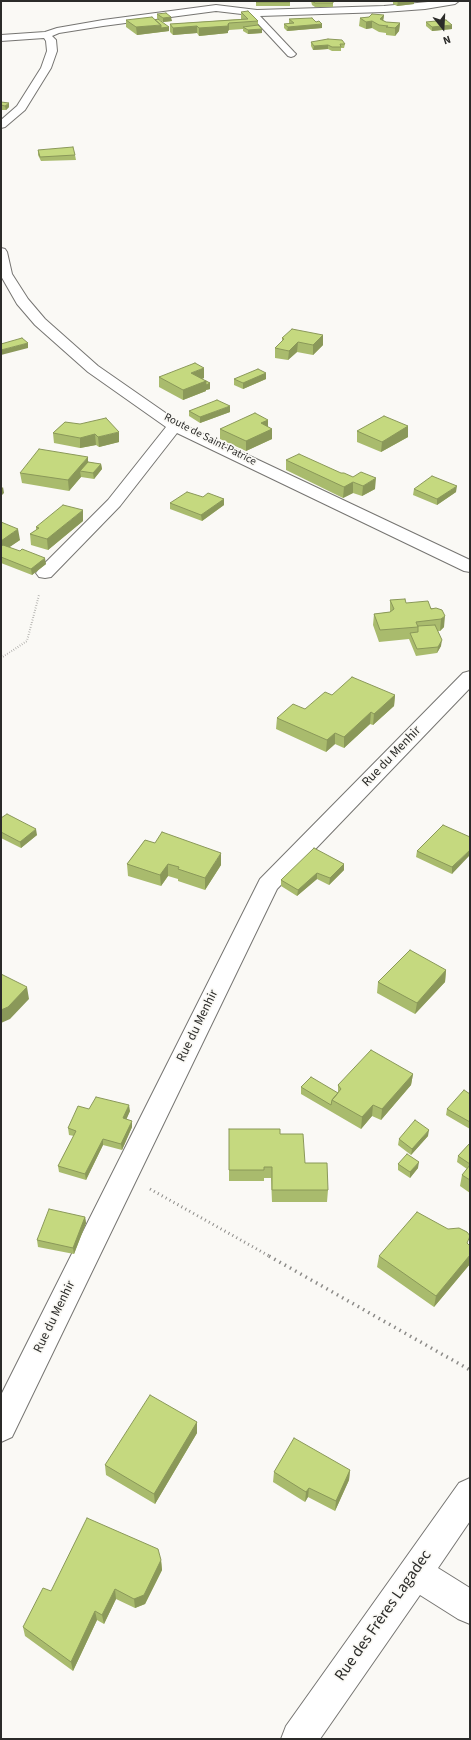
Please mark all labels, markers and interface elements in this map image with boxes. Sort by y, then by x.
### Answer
north arrow [423,8,463,48]
text: N [441,32,453,48]
street label: Route de Saint-Patrice [162,411,258,469]
street label: Rue du Menhir [359,723,425,791]
street label: Rue du Menhir [174,987,222,1065]
street label: Rue du Menhir [31,1278,79,1356]
street label: Rue des Frères Lagadec [332,1547,436,1685]

